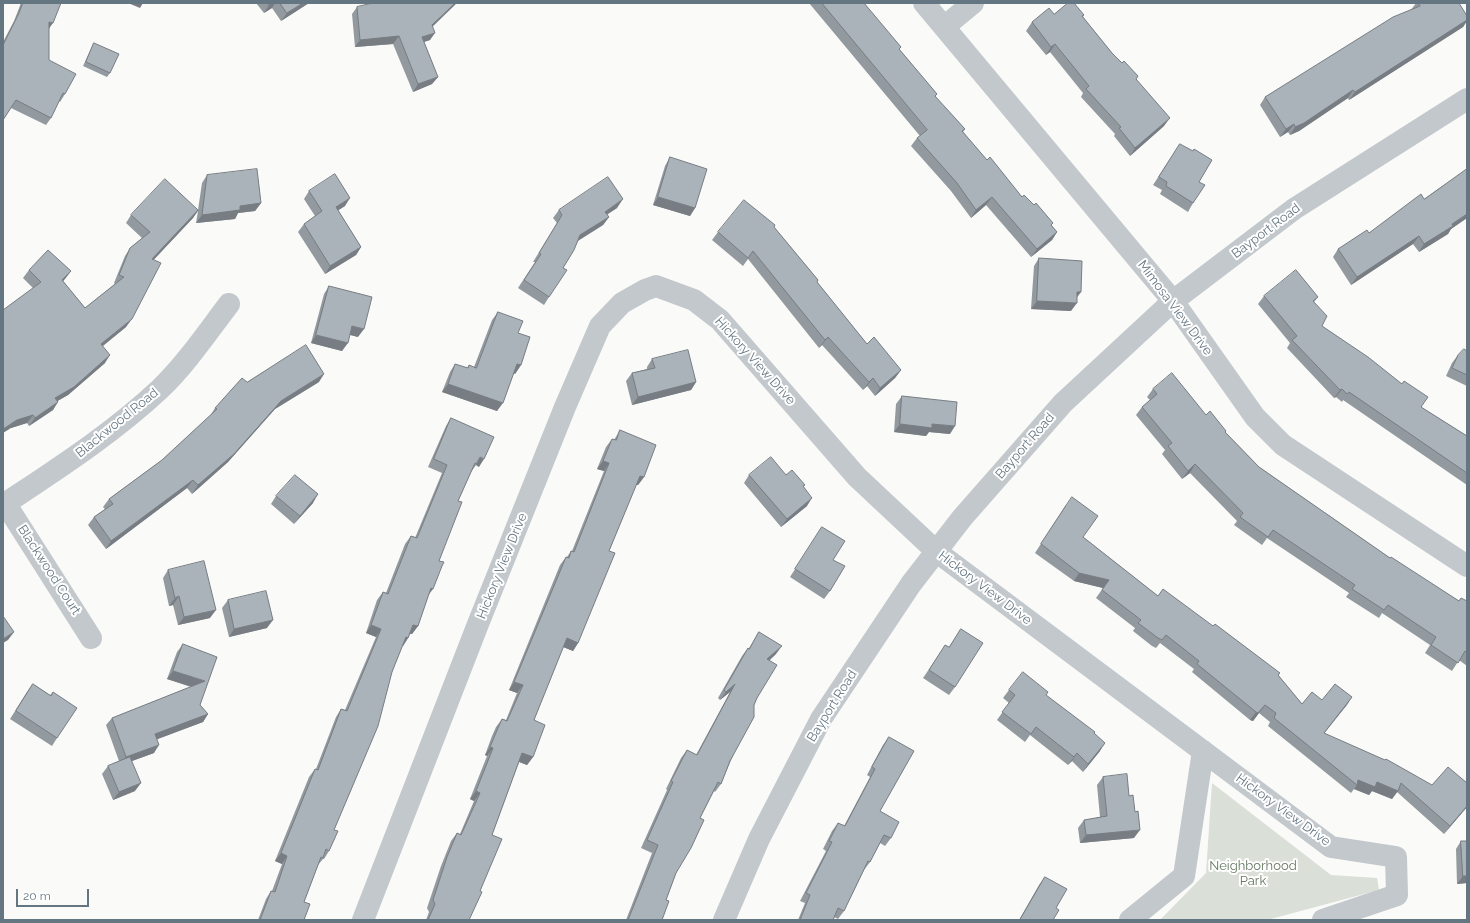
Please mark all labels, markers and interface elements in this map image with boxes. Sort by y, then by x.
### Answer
street label: Bayport Road [1229,200,1303,262]
street label: Mimosa View Drive [1134,258,1216,358]
street label: Hickory View Drive [711,314,799,408]
street label: Blackwood Road [73,385,161,461]
street label: Bayport Road [992,410,1058,482]
street label: Hickory View Drive [474,511,530,621]
street label: Blackwood Court [14,522,84,618]
street label: Hickory View Drive [935,548,1035,628]
street label: Bayport Road [804,667,860,745]
street label: Hickory View Drive [1233,771,1333,849]
park label: Neighborhood Park [1209,858,1297,889]
scale bar [18,881,91,907]
text: 20 m [23,889,51,903]

